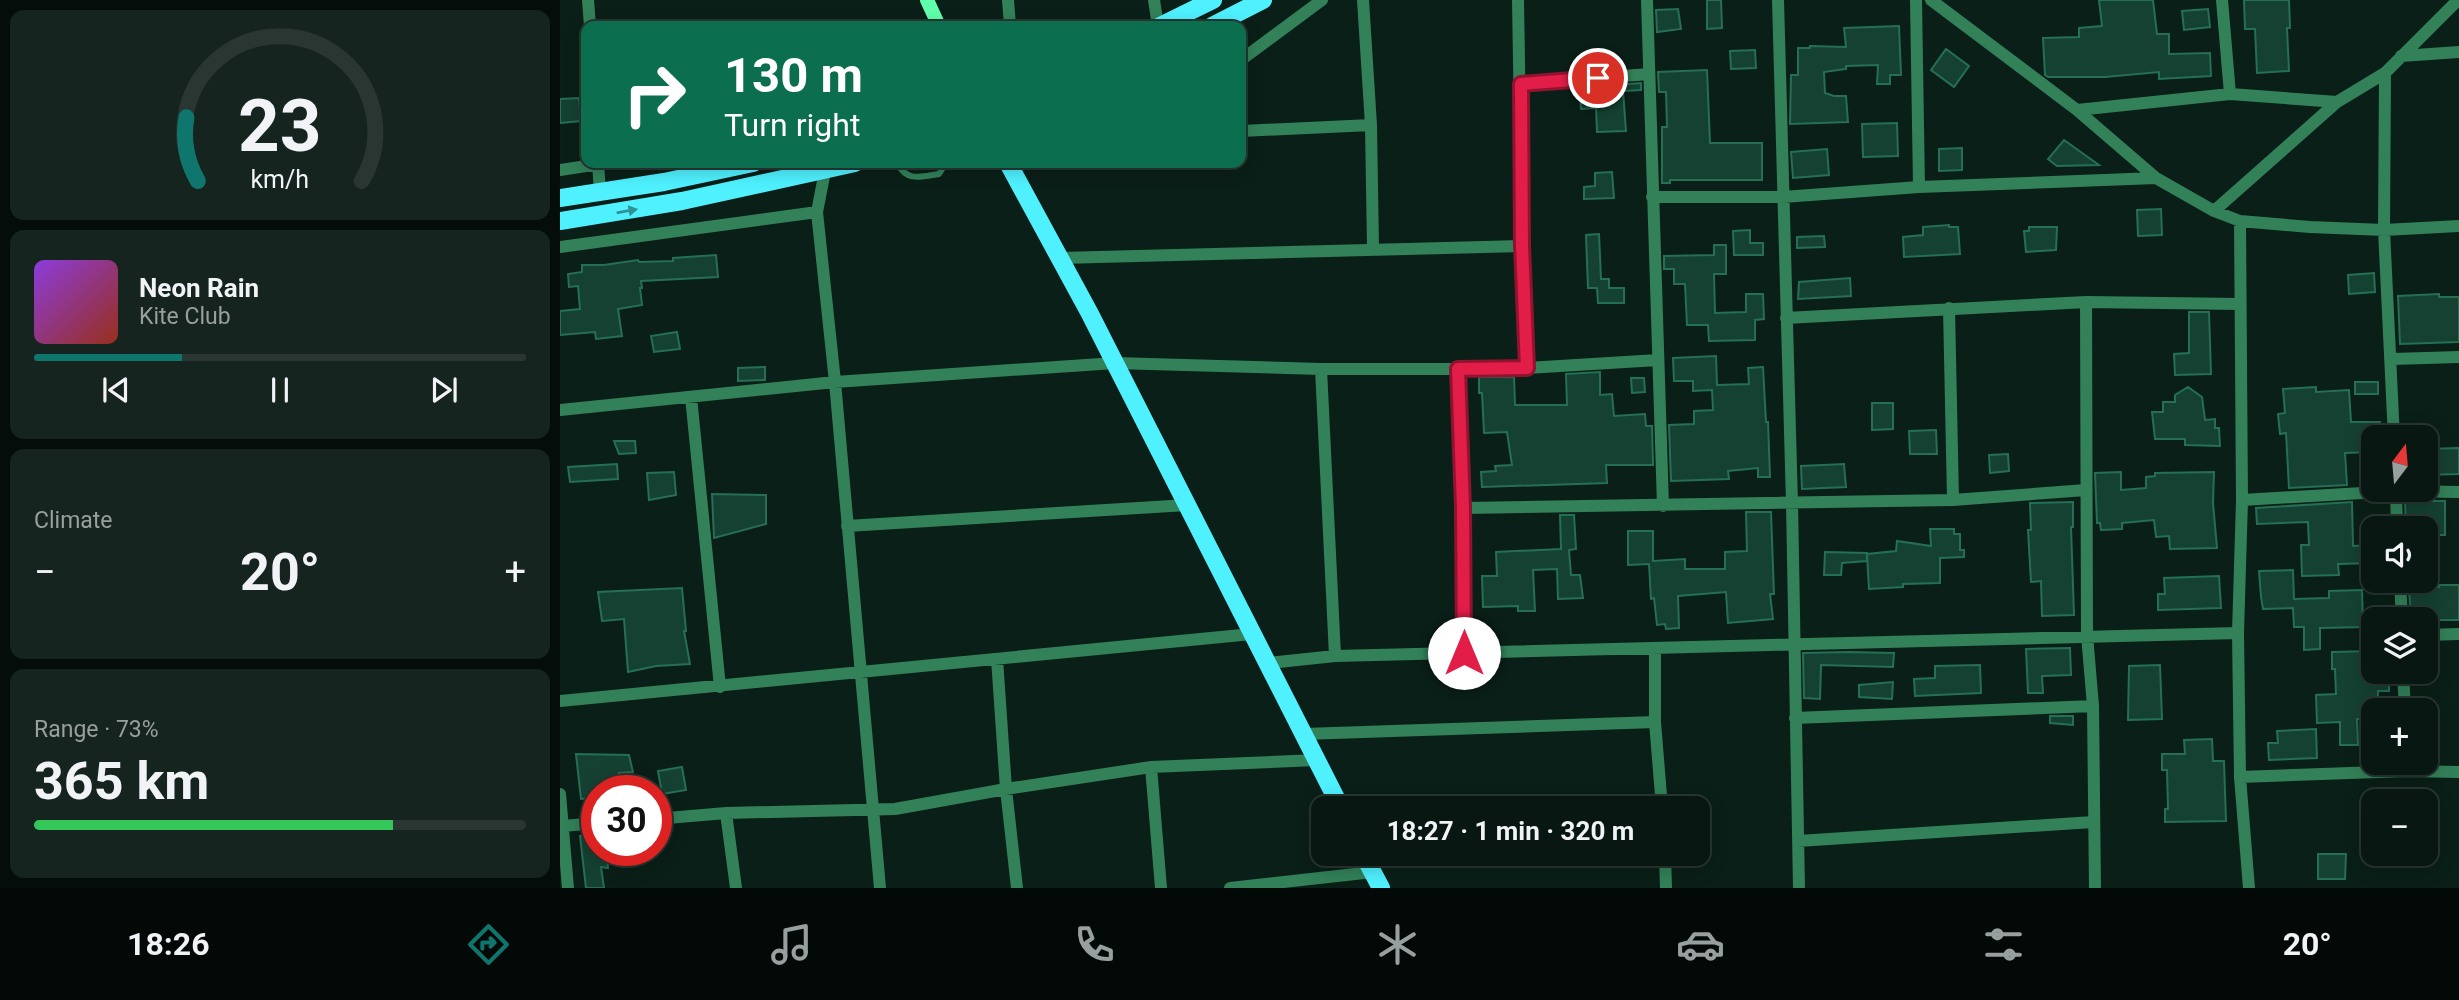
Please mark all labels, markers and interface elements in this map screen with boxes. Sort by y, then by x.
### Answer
text: 130 m [724,47,863,104]
pin [1568,48,1628,108]
icon: right [609,49,700,140]
icon: arrive [1579,59,1617,97]
text: 23 [238,83,322,169]
text: Turn right [724,106,860,144]
text: km/h [251,165,309,194]
one-way arrow [617,205,639,216]
text: Neon Rain [139,273,259,303]
text: Kite Club [139,303,231,330]
icon: previous [97,371,135,409]
icon: pause [261,371,299,409]
icon: next [425,371,463,409]
north arrow [2361,425,2438,502]
map controls [2361,425,2438,866]
text: Climate [34,507,113,534]
button: sound [2361,516,2438,593]
text: 20° [240,542,320,603]
text: − [34,550,56,594]
text: + [504,550,526,594]
button: layers [2361,607,2438,684]
position arrow [1427,616,1501,690]
button: + [2361,698,2438,775]
text: Range · 73% [34,716,159,743]
text: 365 km [34,751,209,812]
speed limit sign: 30 [581,775,672,866]
button: − [2361,789,2438,866]
text: 18:27 · 1 min · 320 m [1387,816,1634,846]
icon: directions [464,920,513,969]
icon: music [767,920,816,969]
icon: phone [1070,920,1119,969]
icon: climate [1373,920,1422,969]
icon: car [1676,920,1725,969]
icon: filters [1979,920,2028,969]
text: 18:26 [127,925,210,963]
text: 20° [2283,925,2332,963]

